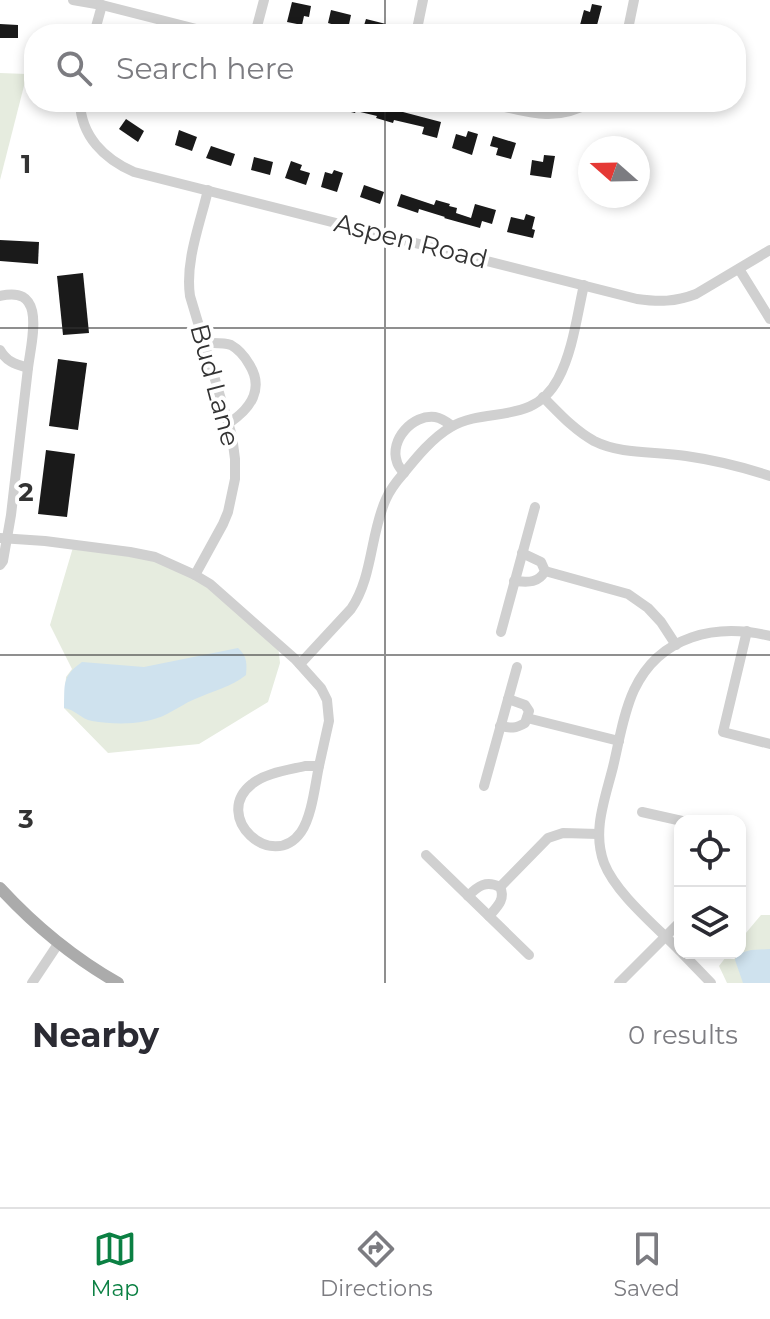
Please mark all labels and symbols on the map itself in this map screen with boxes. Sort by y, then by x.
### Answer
north arrow [578,136,650,208]
text: 1 [21,148,31,180]
street label: Aspen Road [331,206,491,276]
street label: Bud Lane [183,320,247,450]
text: 2 [18,476,34,508]
text: 3 [17,803,34,835]

